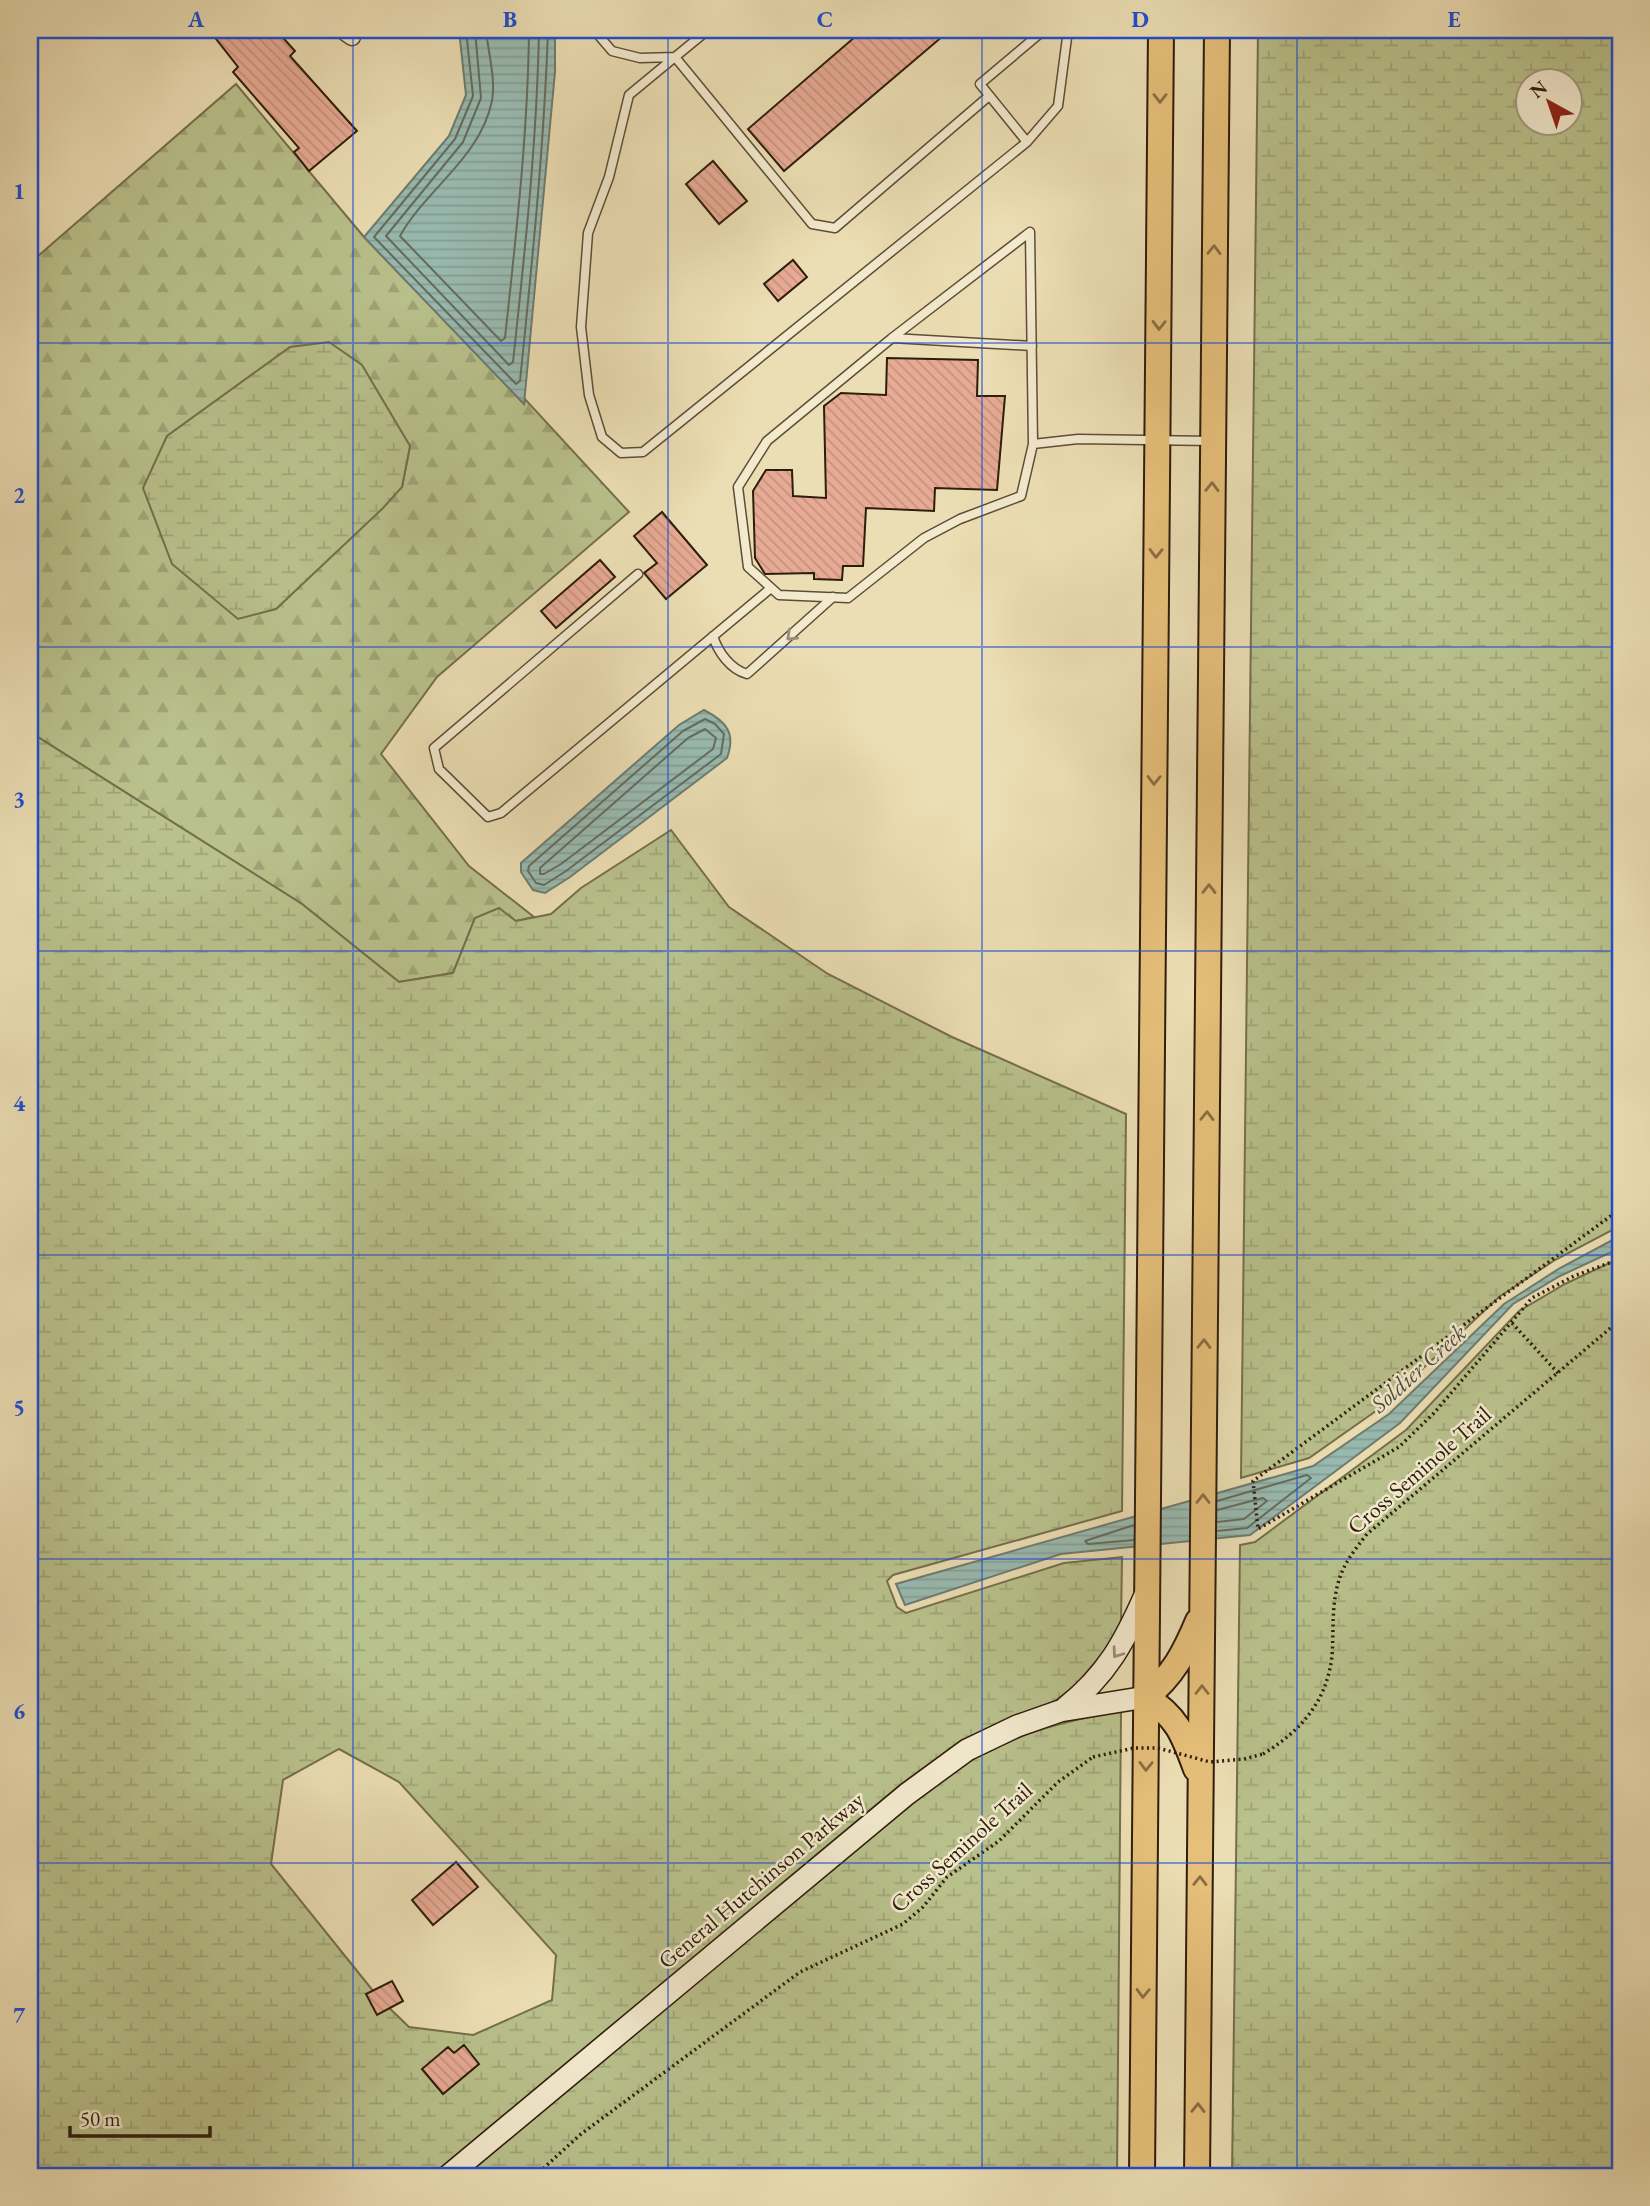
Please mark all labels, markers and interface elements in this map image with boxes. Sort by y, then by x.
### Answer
text: A [187,4,205,34]
text: B [503,4,517,34]
text: C [817,4,833,34]
text: D [1131,4,1149,34]
text: E [1447,4,1461,34]
north arrow [1514,66,1584,136]
text: N [1524,74,1553,104]
one-way arrow [1152,93,1168,104]
text: 1 [13,176,25,206]
one-way arrow [1207,244,1222,255]
one-way arrow [1151,320,1166,331]
text: 2 [13,480,25,510]
one-way arrow [1204,481,1220,492]
one-way arrow [1149,548,1164,559]
one-way arrow [786,628,799,640]
one-way arrow [1146,776,1162,786]
text: 3 [13,784,25,814]
one-way arrow [1201,883,1216,894]
text: 4 [13,1088,26,1118]
one-way arrow [1199,1111,1214,1122]
water label: Soldier Creek [1363,1317,1473,1420]
one-way arrow [1197,1338,1212,1349]
text: 5 [13,1392,25,1422]
street label: Cross Seminole Trail [1341,1399,1498,1541]
one-way arrow [1195,1493,1211,1504]
one-way arrow [1113,1645,1126,1658]
one-way arrow [1194,1684,1210,1694]
text: 6 [13,1696,25,1726]
one-way arrow [1138,1760,1153,1771]
street label: Cross Seminole Trail [884,1775,1039,1919]
street label: General Hutchinson Parkway [652,1784,871,1975]
one-way arrow [1192,1875,1208,1885]
one-way arrow [1136,1988,1151,1999]
text: 7 [13,2000,26,2030]
scale bar [70,2094,210,2138]
one-way arrow [1190,2102,1206,2113]
text: 50 m [80,2105,121,2132]

